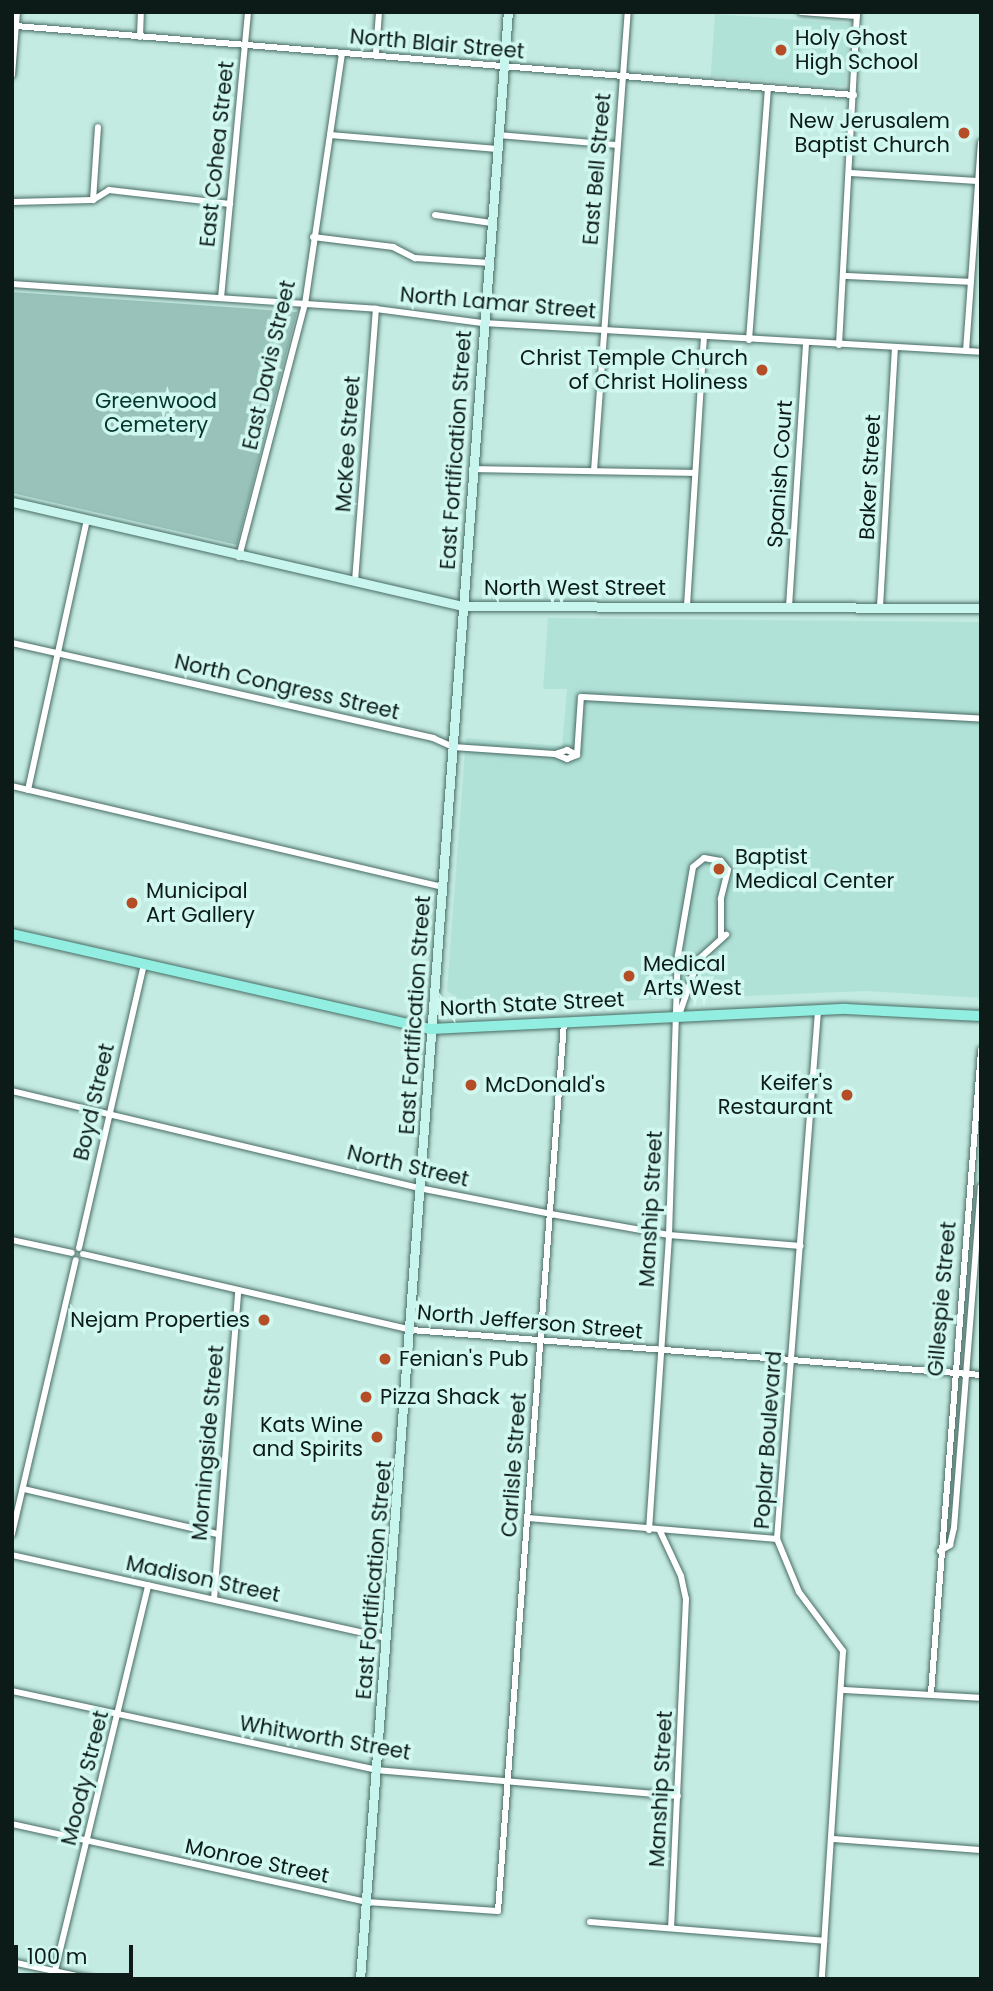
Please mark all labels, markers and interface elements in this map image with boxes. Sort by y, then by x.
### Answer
street label: North Blair Street [349,24,525,64]
place label: Holy Ghost High School [795,25,919,75]
marker: Holy Ghost High School [773,42,789,58]
street label: East Cohea Street [195,60,239,248]
street label: East Bell Street [578,92,616,246]
place label: New Jerusalem Baptist Church [789,108,950,158]
marker: New Jerusalem Baptist Church [956,125,972,141]
street label: East Davis Street [237,278,301,452]
street label: North Lamar Street [399,282,597,324]
street label: East Fortification Street [435,330,477,570]
place label: Christ Temple Church of Christ Holiness [520,345,748,395]
marker: Christ Temple Church of Christ Holiness [754,362,770,378]
street label: McKee Street [331,375,365,513]
park label: Greenwood Cemetery [95,388,217,438]
street label: Spanish Court [762,399,798,549]
street label: Baker Street [854,414,886,540]
street label: North West Street [484,575,666,601]
street label: North Congress Street [172,649,402,725]
place label: Baptist Medical Center [735,844,894,894]
marker: Baptist Medical Center [709,859,729,879]
place label: Municipal Art Gallery [146,878,255,928]
marker: Municipal Art Gallery [124,895,140,911]
street label: East Fortification Street [394,895,436,1135]
place label: Medical Arts West [643,951,741,1001]
marker: Medical Arts West [621,968,637,984]
street label: North State Street [439,987,625,1021]
street label: Boyd Street [68,1041,120,1163]
place label: Keifer's Restaurant [718,1070,833,1120]
place label: McDonald's [485,1072,605,1098]
marker: McDonald's [463,1077,479,1093]
marker: Keifer's Restaurant [839,1087,855,1103]
street label: Manship Street [634,1130,668,1288]
street label: North Street [345,1140,471,1192]
street label: Gillespie Street [923,1221,961,1377]
street label: North Jefferson Street [416,1300,644,1344]
place label: Nejam Properties [70,1307,250,1333]
marker: Nejam Properties [256,1312,272,1328]
street label: Morningside Street [187,1344,229,1542]
place label: Fenian's Pub [399,1346,529,1372]
street label: Poplar Boulevard [749,1350,787,1530]
marker: Fenian's Pub [377,1351,393,1367]
place label: Pizza Shack [380,1384,500,1410]
marker: Pizza Shack [358,1389,374,1405]
street label: Carlisle Street [496,1392,532,1538]
place label: Kats Wine and Spirits [252,1412,363,1462]
marker: Kats Wine and Spirits [369,1429,385,1445]
street label: East Fortification Street [351,1460,397,1700]
street label: Madison Street [124,1550,282,1608]
street label: Moody Street [56,1708,114,1848]
street label: Manship Street [644,1710,678,1868]
street label: Whitworth Street [237,1711,413,1765]
street label: Monroe Street [183,1833,331,1889]
scale bar [18,1932,136,1976]
text: 100 m [27,1942,87,1971]

